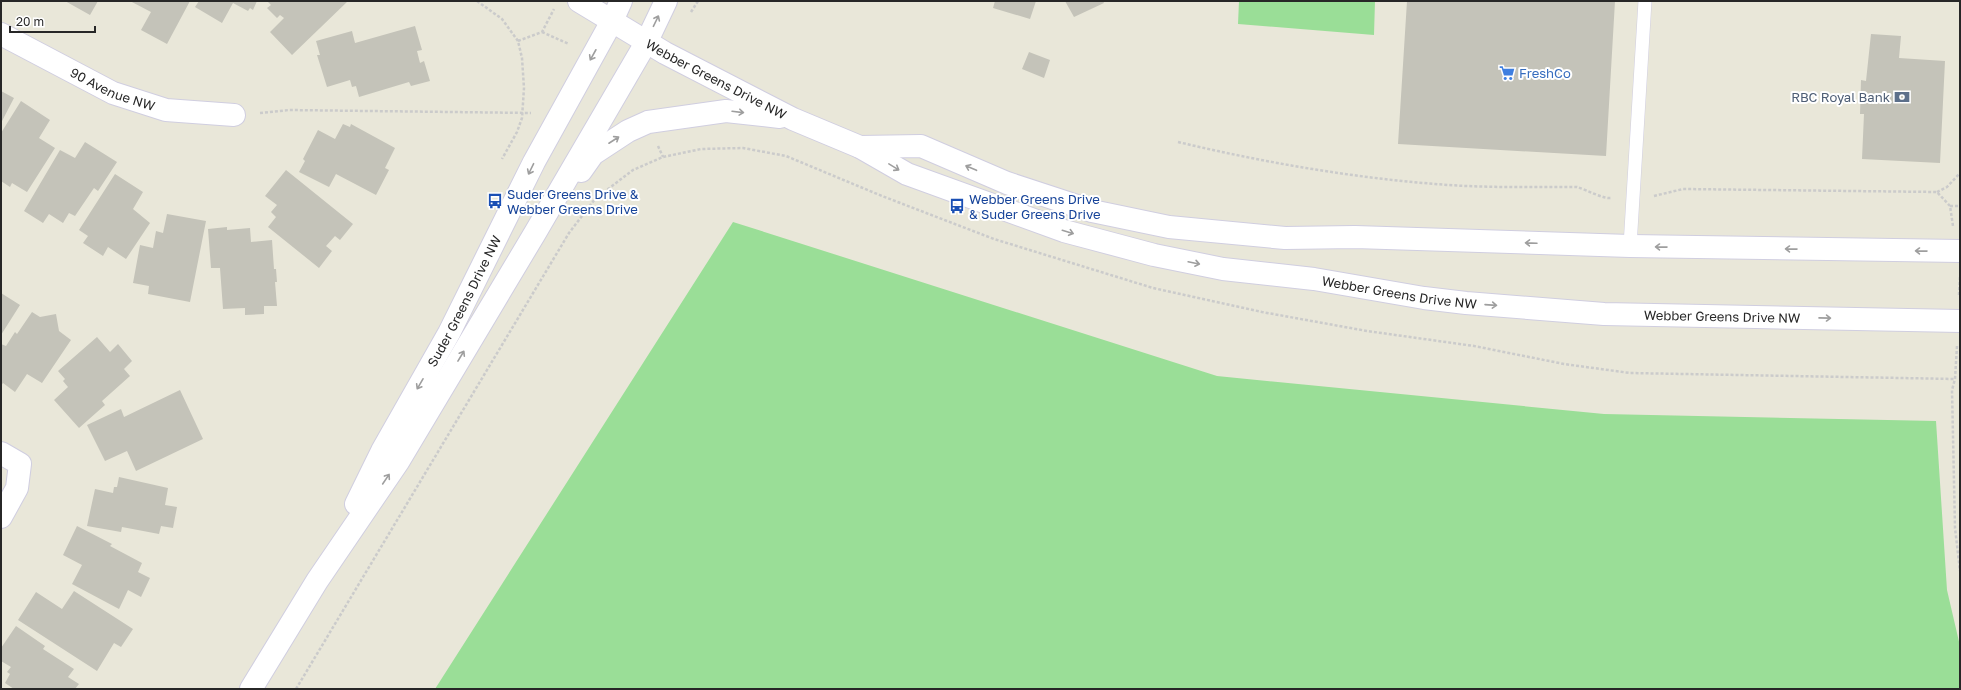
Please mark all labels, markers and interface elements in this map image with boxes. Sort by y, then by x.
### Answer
scale bar [10,8,95,34]
text: 20 m [16,14,44,29]
one-way arrow [653,16,660,28]
street label: Webber Greens Drive NW [643,35,790,123]
one-way arrow [589,49,597,61]
street label: 90 Avenue NW [68,64,158,114]
supermarket icon: FreshCo [1498,64,1516,82]
place label: FreshCo [1519,65,1571,81]
bank icon: RBC Royal Bank [1893,88,1911,106]
place label: RBC Royal Bank [1791,89,1891,105]
one-way arrow [731,108,744,116]
one-way arrow [608,136,620,144]
one-way arrow [526,163,534,175]
one-way arrow [888,163,900,171]
one-way arrow [966,164,978,171]
place label: Suder Greens Drive & Webber Greens Drive [507,186,639,217]
place label: Webber Greens Drive & Suder Greens Drive [969,191,1101,222]
bus stop icon: Suder Greens Drive & Webber Greens Drive [486,192,504,210]
bus stop icon: Webber Greens Drive & Suder Greens Drive [948,197,966,215]
one-way arrow [1061,228,1073,236]
street label: Suder Greens Drive NW [424,232,504,369]
one-way arrow [1525,239,1538,247]
one-way arrow [1655,243,1668,250]
one-way arrow [1785,245,1798,253]
one-way arrow [1915,247,1928,255]
one-way arrow [1187,259,1200,267]
street label: Webber Greens Drive NW [1321,273,1478,312]
one-way arrow [1484,302,1497,309]
street label: Webber Greens Drive NW [1644,307,1801,326]
one-way arrow [1818,314,1831,322]
one-way arrow [458,350,466,362]
one-way arrow [415,378,423,390]
one-way arrow [382,474,390,485]

